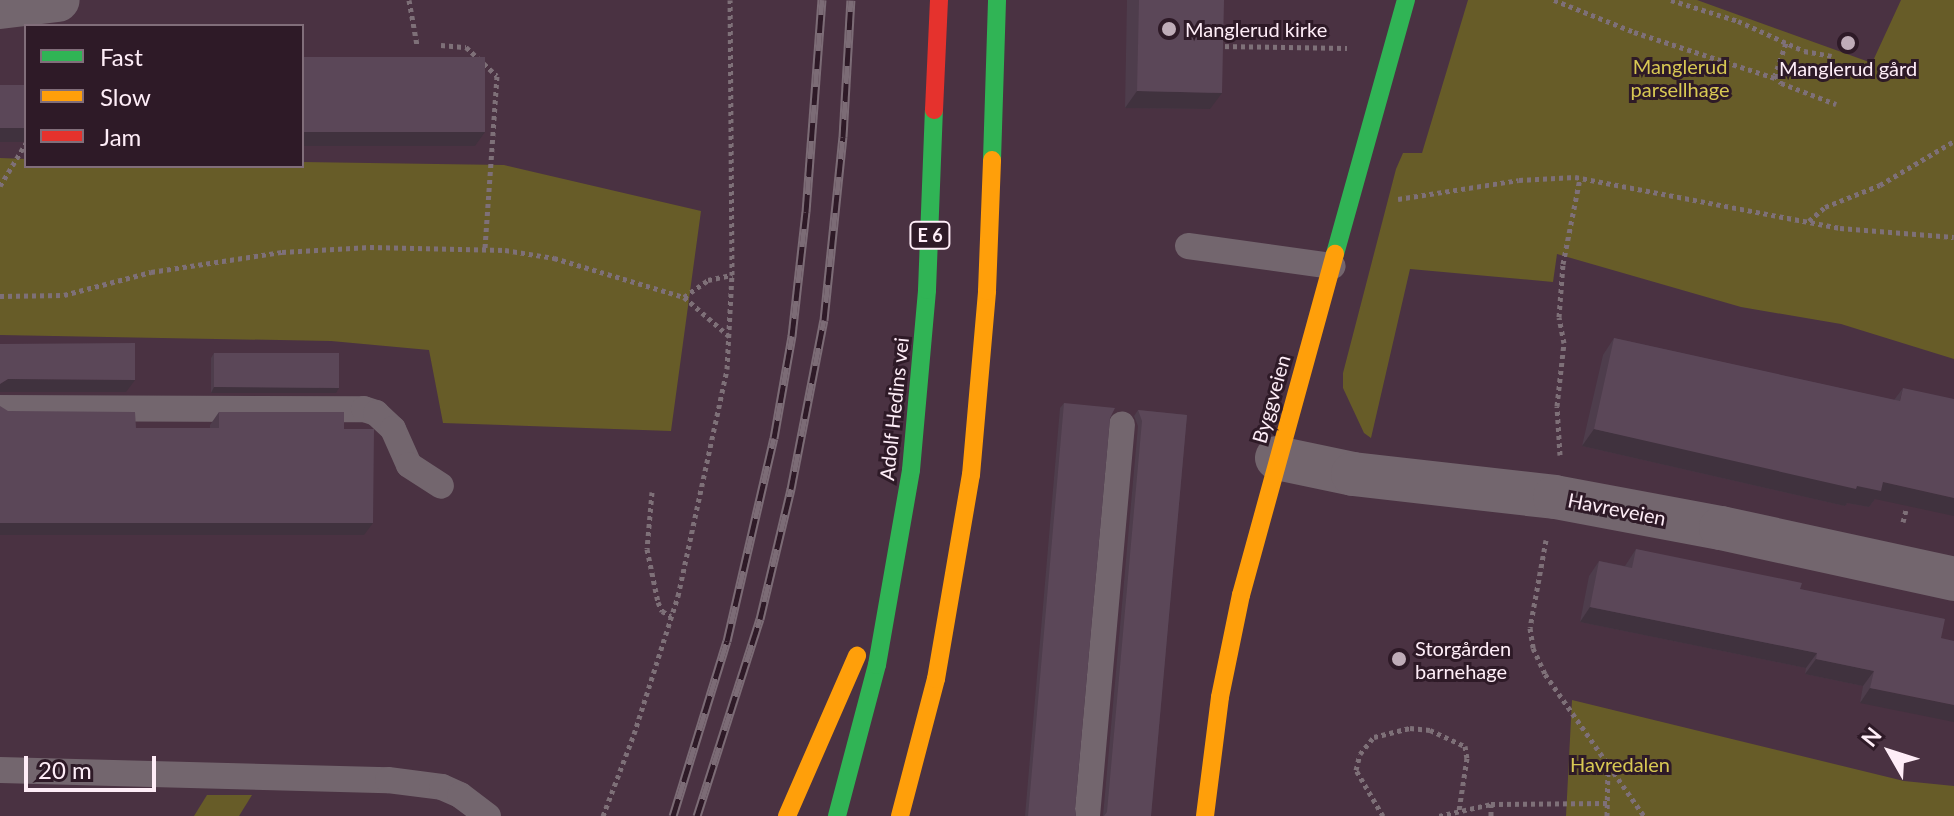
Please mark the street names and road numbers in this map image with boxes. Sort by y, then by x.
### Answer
road number: E 6 [908,221,952,249]
street label: Adolf Hedins vei [875,336,913,482]
street label: Byggveien [1247,352,1295,446]
street label: Havreveien [1566,488,1668,530]

